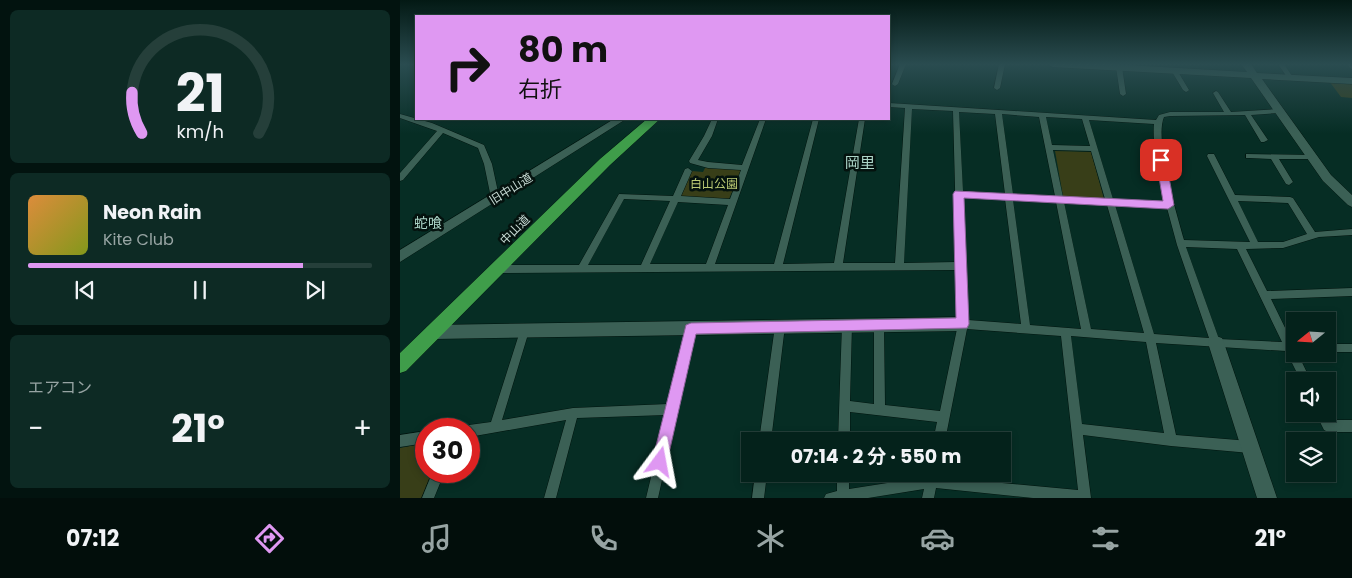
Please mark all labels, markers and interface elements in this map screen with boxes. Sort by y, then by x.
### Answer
text: 80 m [518,25,608,74]
icon: right [435,35,500,100]
text: 21 [175,57,225,130]
text: 右折 [518,74,562,105]
text: km/h [176,119,224,144]
pin [1140,139,1182,181]
icon: arrive [1147,146,1175,174]
district label: 岡里 [845,152,875,173]
street label: 旧中山道 [486,169,536,209]
park label: 白山公園 [690,175,738,192]
text: Neon Rain [103,199,202,226]
street label: 中山道 [496,211,533,248]
district label: 蛇喰 [414,213,442,233]
text: Kite Club [103,228,174,251]
icon: previous [71,276,99,304]
icon: pause [186,276,214,304]
icon: next [301,276,329,304]
north arrow [1286,312,1336,362]
map controls [1286,312,1336,482]
button: sound [1286,372,1336,422]
text: エアコン [28,376,92,399]
text: 21° [171,402,225,455]
text: − [28,409,43,448]
text: + [353,409,372,448]
speed limit sign: 30 [415,418,480,483]
button: layers [1286,432,1336,482]
position arrow [633,435,685,487]
text: 07:14 · 2 分 · 550 m [791,443,961,470]
icon: directions [252,521,287,556]
icon: music [419,521,454,556]
icon: phone [586,521,621,556]
icon: climate [753,521,788,556]
icon: car [920,521,955,556]
icon: filters [1088,521,1123,556]
text: 07:12 [66,523,119,554]
text: 21° [1255,523,1286,554]

